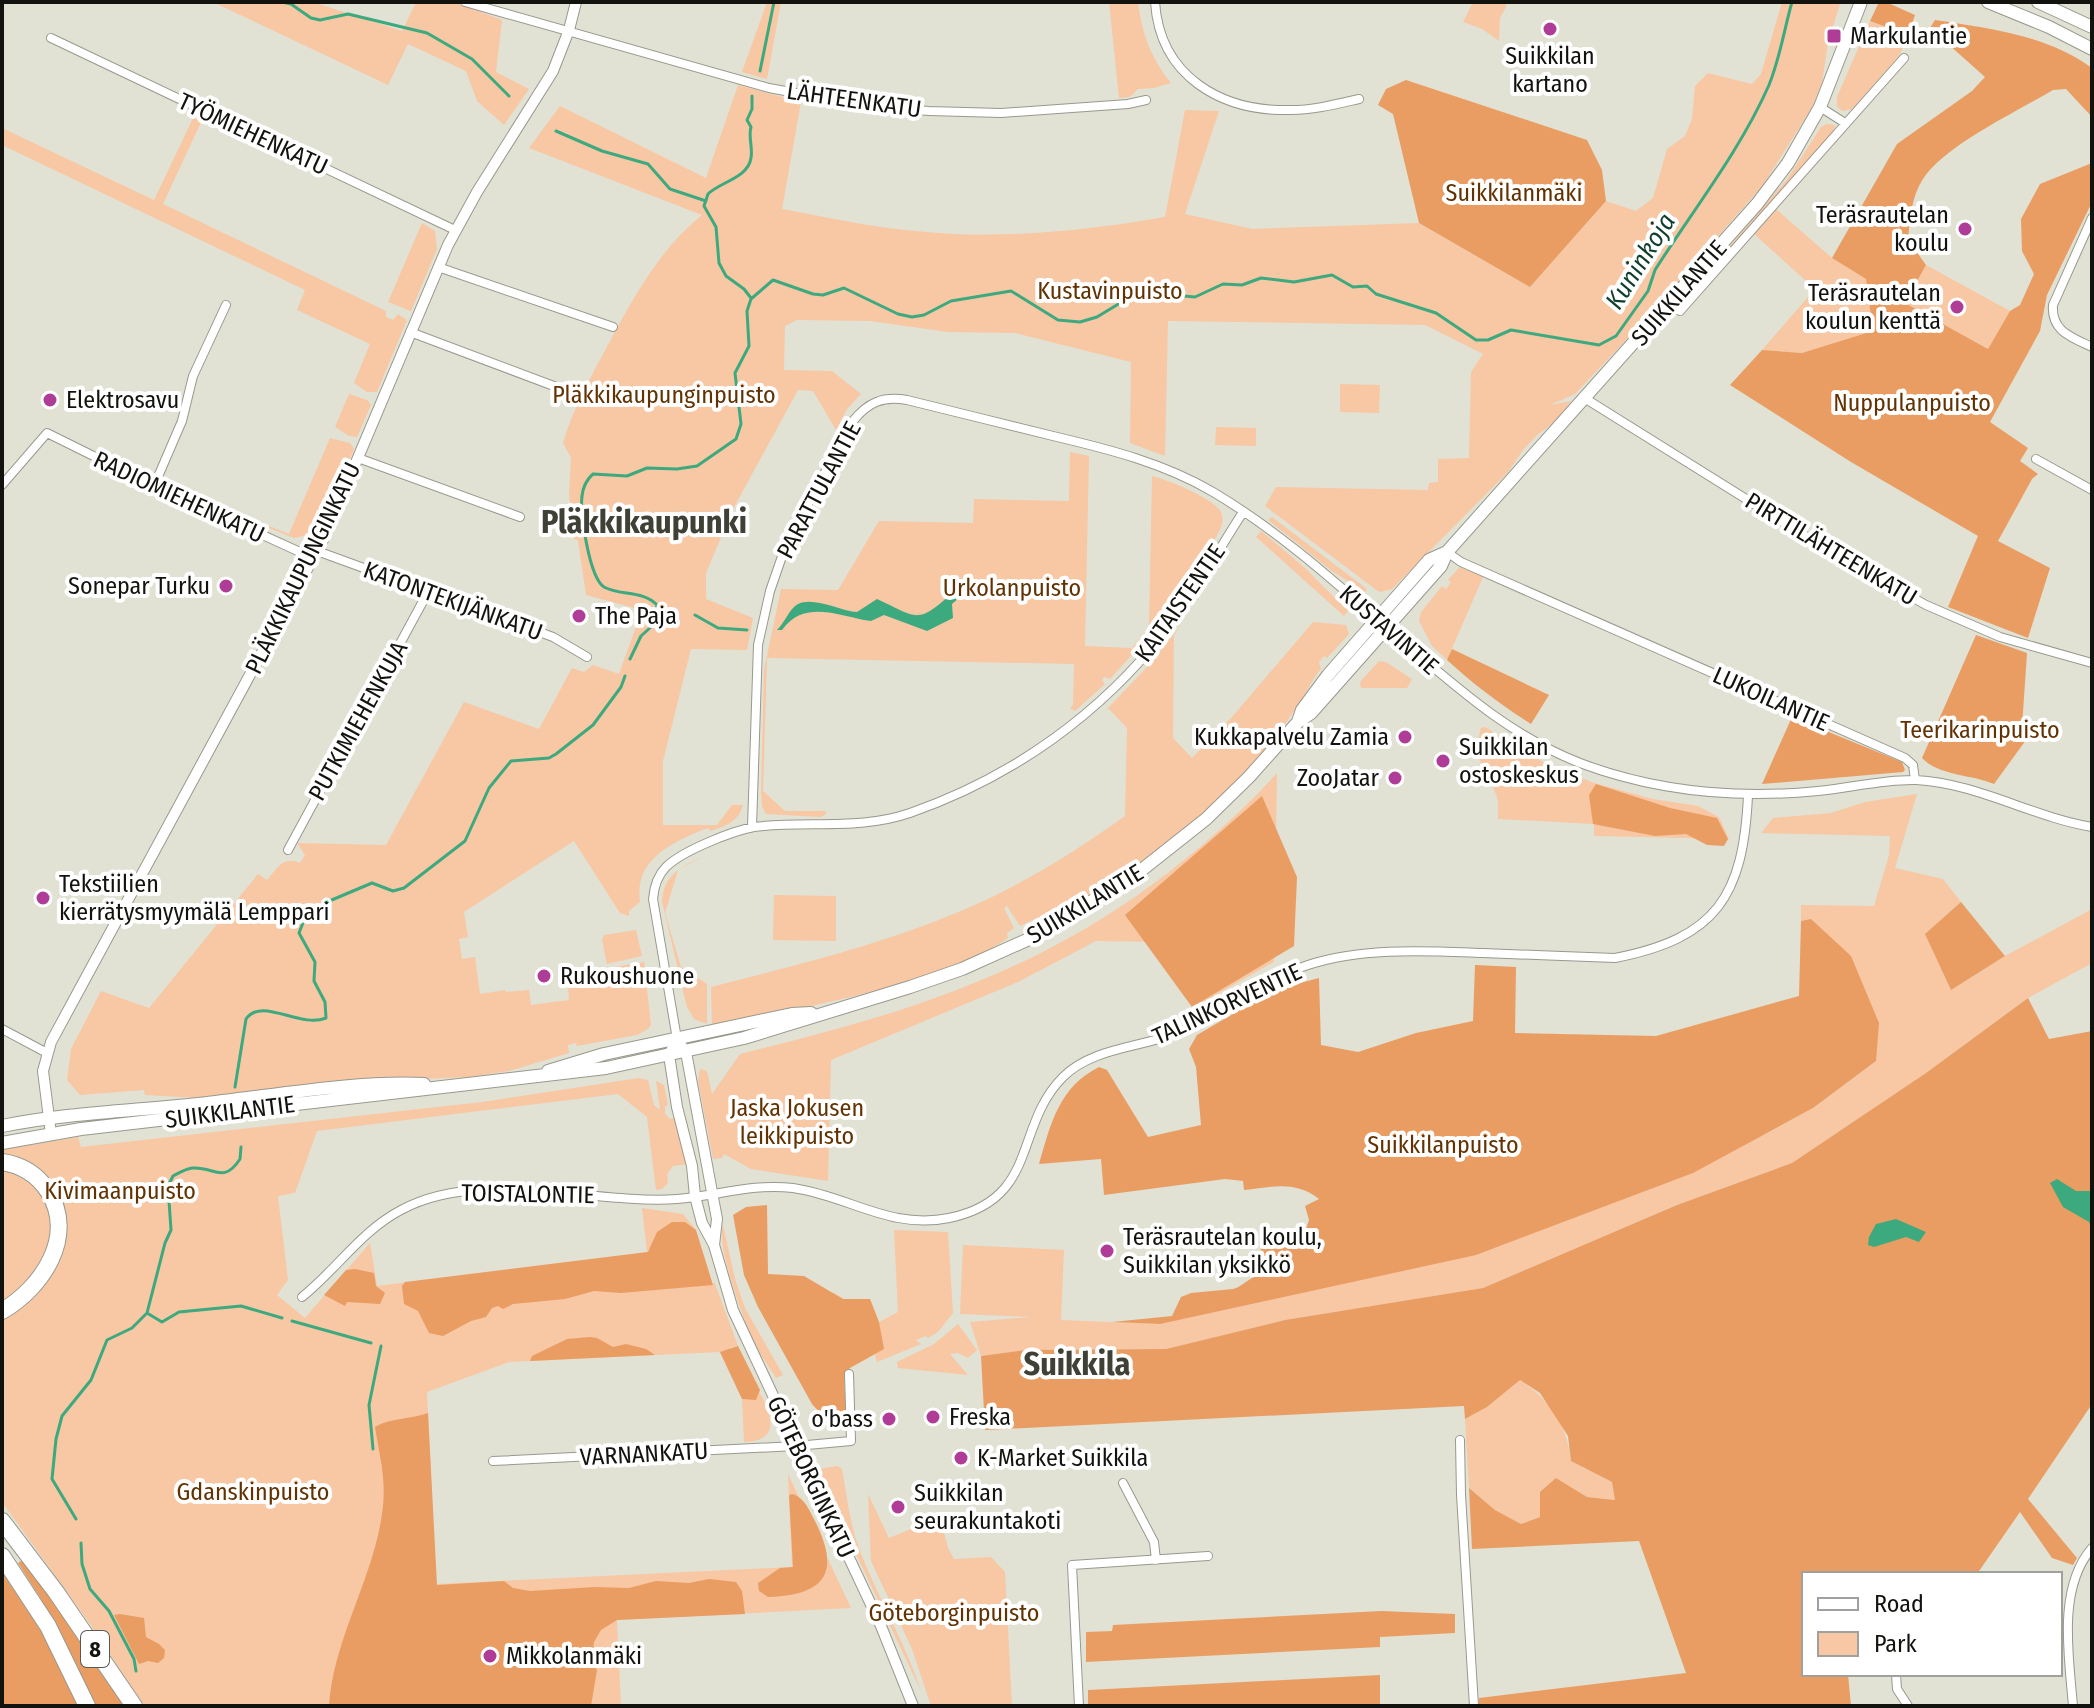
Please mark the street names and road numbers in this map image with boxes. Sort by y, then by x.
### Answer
street label: LÄHTEENKATU [785,77,923,123]
street label: TYÖMIEHENKATU [174,87,332,181]
street label: SUIKKILANTIE [1626,235,1732,351]
street label: PARATTULANTIE [771,417,867,563]
street label: RADIOMIEHENKATU [89,445,269,549]
street label: PLÄKKIKAUPUNGINKATU [240,458,366,678]
street label: PIRTTILÄHTEENKATU [1740,487,1922,611]
street label: KAITAISTENTIE [1129,539,1231,667]
street label: KATONTEKIJÄNKATU [360,556,546,646]
street label: KUSTAVINTIE [1334,579,1444,681]
street label: PUTKIMIEHENKUJA [303,636,413,805]
street label: LUKOILANTIE [1708,661,1834,737]
street label: SUIKKILANTIE [1022,858,1148,950]
street label: TALINKORVENTIE [1148,957,1306,1051]
street label: SUIKKILANTIE [164,1090,296,1134]
street label: TOISTALONTIE [461,1179,595,1209]
street label: GÖTEBORGINKATU [761,1392,861,1562]
street label: VARNANKATU [579,1437,709,1471]
road number: 8 [81,1631,109,1667]

